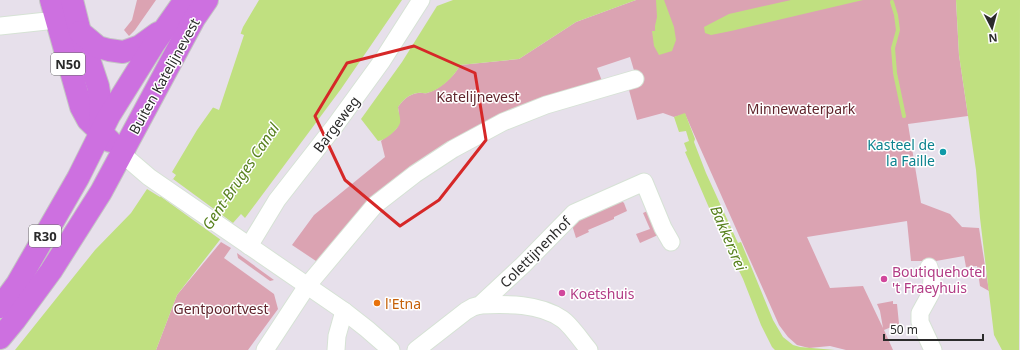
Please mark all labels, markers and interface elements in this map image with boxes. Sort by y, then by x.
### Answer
north arrow [972,8,1012,48]
street label: Buiten Katelijnevest [124,15,204,137]
text: N [988,31,998,46]
road number: N50 [51,53,85,75]
park label: Katelijnevest [436,87,520,106]
street label: Bargeweg [308,92,364,156]
park label: Minnewaterpark [747,99,856,118]
water label: Gent-Bruges Canal [197,118,284,233]
place label: Kasteel de la Faille [867,135,935,170]
marker: Kasteel de la Faille [938,147,948,157]
water label: Bakkersrei [706,202,752,275]
street label: Colettijnenhof [495,211,576,292]
road number: R30 [29,225,61,247]
place label: Boutiquehotel 't Fraeyhuis [892,262,986,297]
marker: Boutiquehotel 't Fraeyhuis [879,274,889,284]
place label: Koetshuis [570,284,635,303]
marker: Koetshuis [557,288,567,298]
place label: l'Etna [385,294,421,313]
marker: l'Etna [372,298,382,308]
park label: Gentpoortvest [174,299,268,318]
scale bar [884,316,983,342]
text: 50 m [890,321,918,338]

